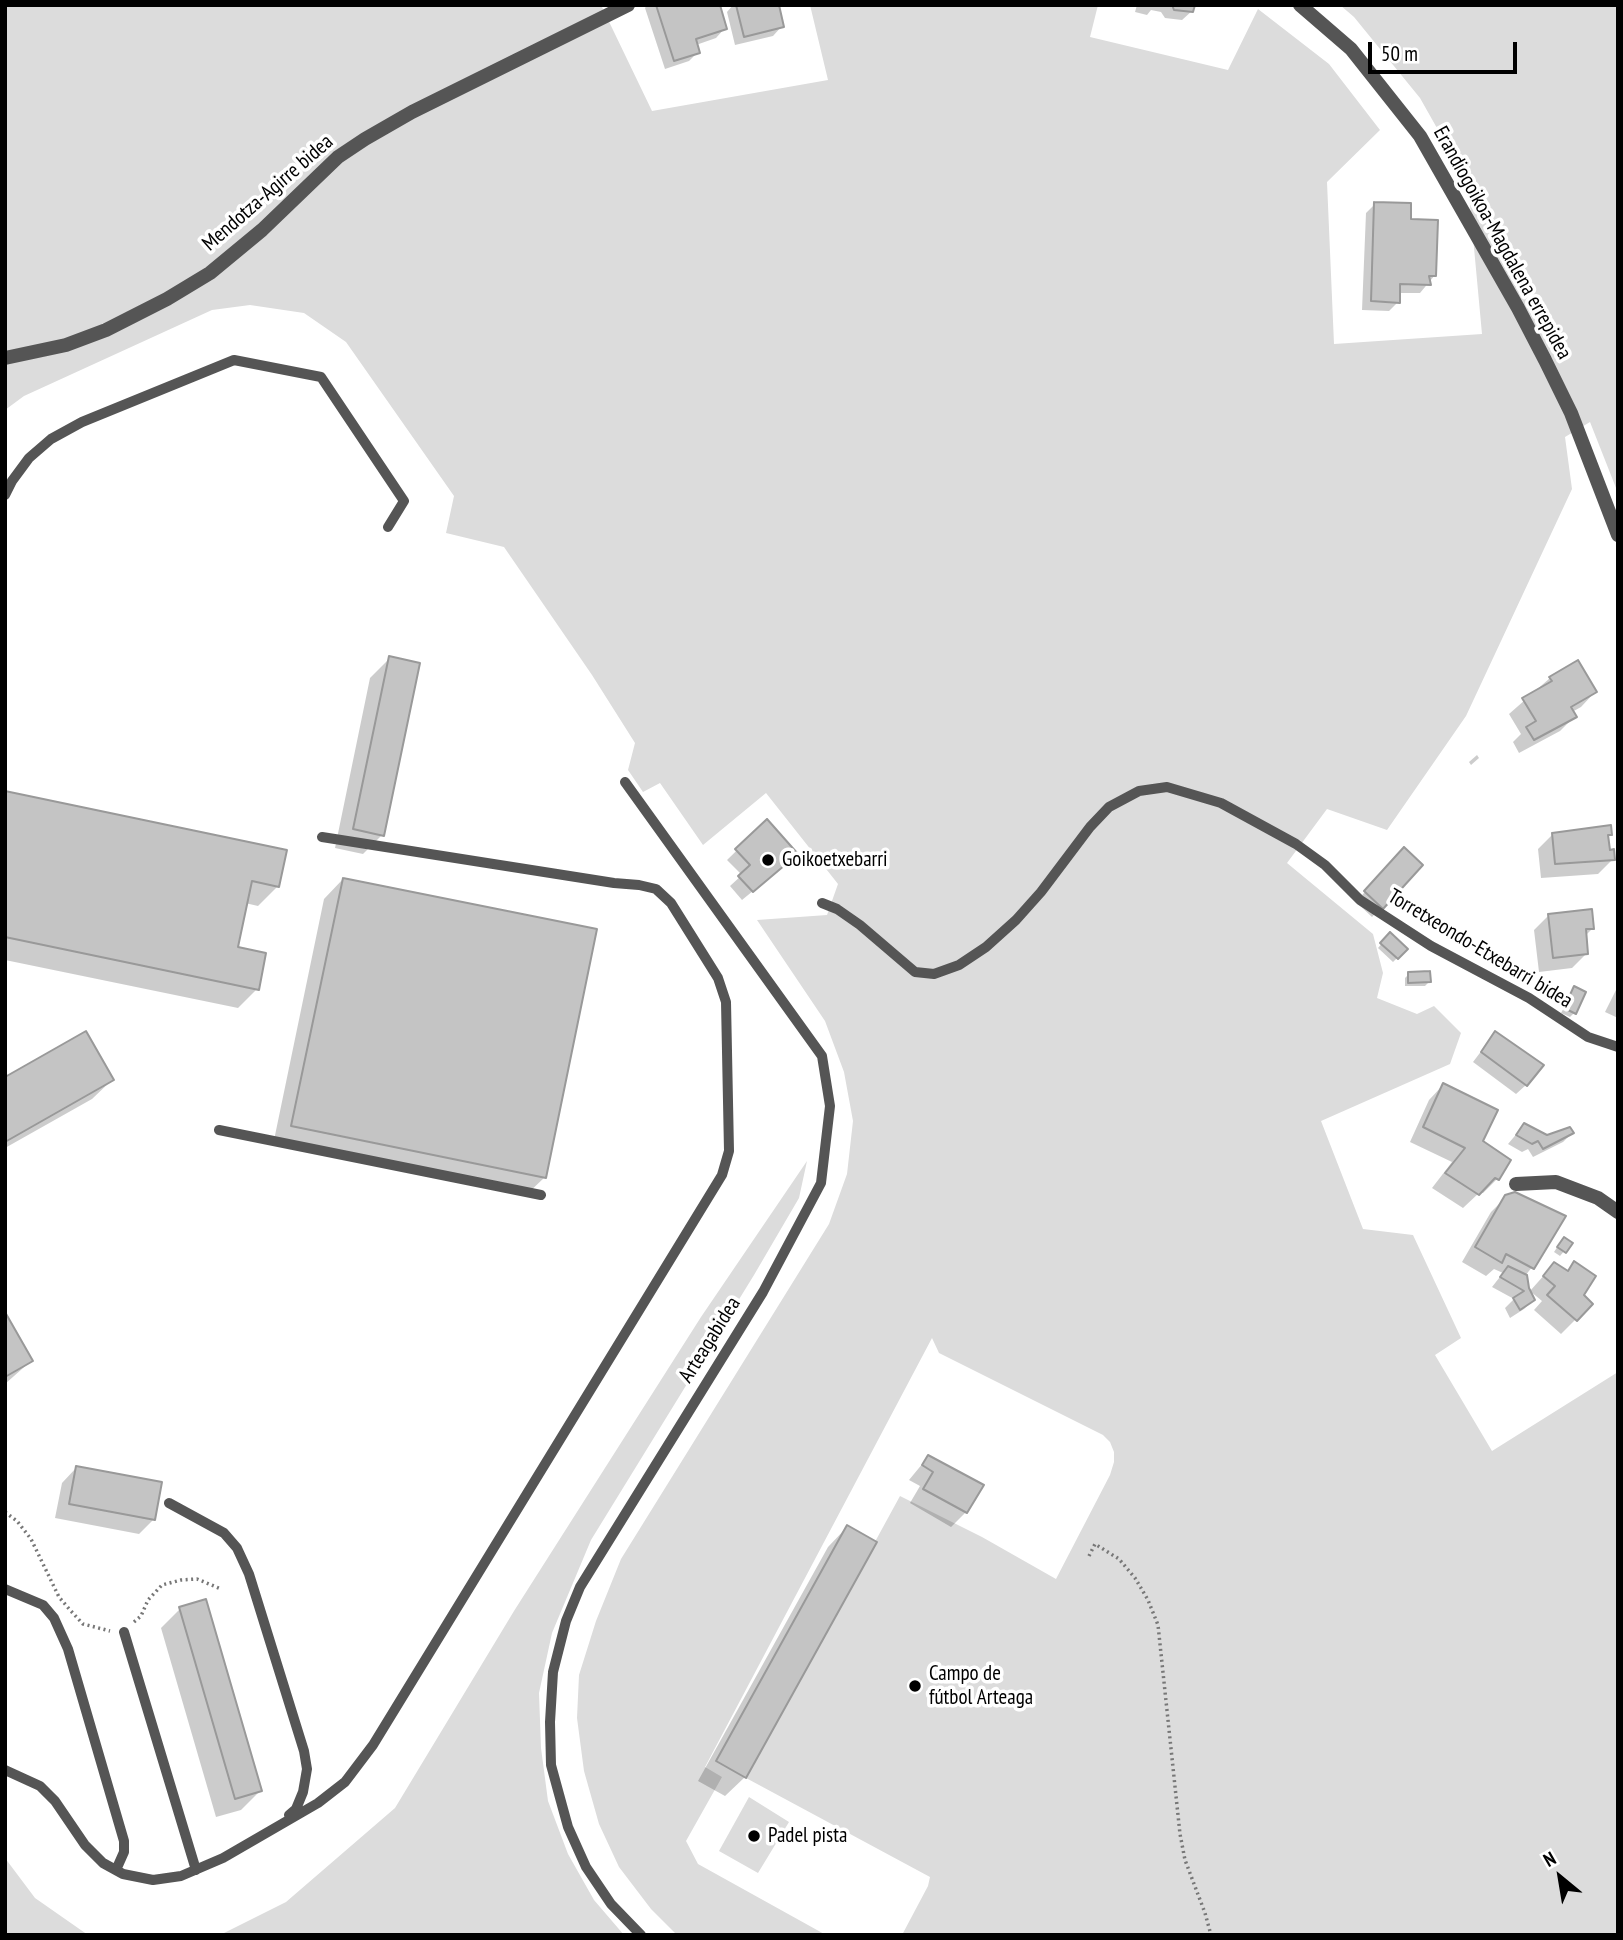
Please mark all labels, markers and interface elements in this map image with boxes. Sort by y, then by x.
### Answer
scale bar [1371,28,1520,72]
text: 50 m [1381,40,1418,67]
street label: Erandiogoikoa-Magdalena errepidea [1427,122,1577,364]
street label: Mendotza-Agirre bidea [197,129,339,257]
place label: Goikoetxebarri [782,847,888,873]
marker: Goikoetxebarri [760,852,776,868]
street label: Torretxeondo-Etxebarri bidea [1383,884,1577,1014]
street label: Arteagabidea [674,1293,746,1387]
place label: Campo de fútbol Arteaga [929,1661,1033,1711]
marker: Campo de fútbol Arteaga [907,1678,923,1694]
place label: Padel pista [768,1823,847,1849]
marker: Padel pista [746,1828,762,1844]
north arrow [1525,1842,1595,1912]
text: N [1539,1846,1560,1872]

